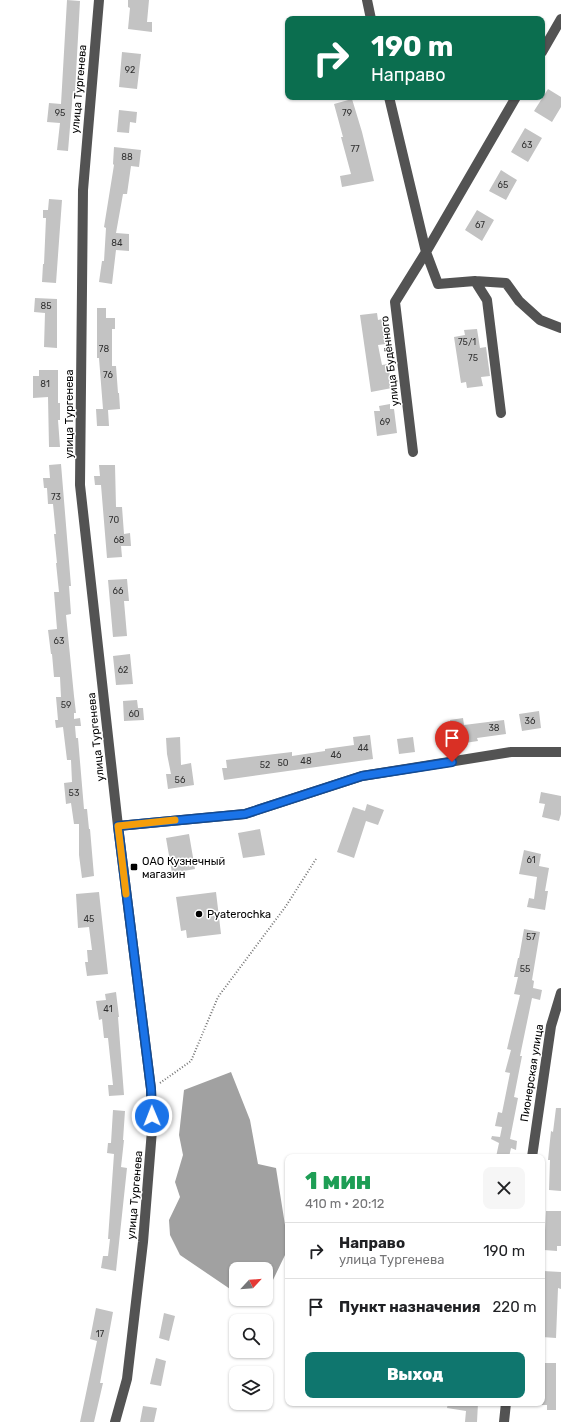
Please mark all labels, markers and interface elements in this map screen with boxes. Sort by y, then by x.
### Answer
text: 190 m [371,30,454,63]
icon: right [305,32,357,84]
street label: улица Тургенева [69,44,89,134]
text: Направо [371,64,446,86]
house number: 92 [125,65,135,75]
house number: 95 [55,108,65,118]
house number: 79 [342,108,352,118]
house number: 63 [522,140,532,150]
house number: 77 [350,144,360,154]
house number: 88 [121,152,133,162]
house number: 65 [498,180,508,190]
house number: 67 [475,220,485,230]
house number: 84 [111,238,123,248]
house number: 85 [40,301,52,311]
street label: улица Будённого [378,315,402,407]
house number: 75/1 [458,337,476,347]
house number: 78 [99,344,109,354]
house number: 75 [468,353,478,363]
street label: улица Тургенева [63,369,76,459]
house number: 76 [103,370,113,380]
house number: 81 [40,379,50,389]
house number: 69 [380,417,390,427]
house number: 73 [51,492,61,502]
house number: 70 [109,515,119,525]
house number: 68 [113,535,125,545]
house number: 66 [113,586,124,596]
house number: 63 [54,636,64,646]
house number: 62 [118,665,128,675]
street label: улица Тургенева [85,692,107,782]
house number: 59 [61,700,71,710]
house number: 60 [128,709,140,719]
house number: 36 [525,716,536,726]
pin [435,721,469,762]
house number: 38 [488,723,500,733]
icon: arrive [441,727,463,749]
house number: 44 [357,743,369,753]
house number: 46 [330,750,342,760]
house number: 48 [300,756,312,766]
house number: 50 [277,758,289,768]
house number: 52 [260,760,270,770]
house number: 56 [175,775,186,785]
house number: 53 [69,788,79,798]
place label: ОАО Кузнечный магазин [142,855,225,881]
house number: 61 [526,855,536,865]
marker: ОАО Кузнечный магазин [129,862,139,872]
place label: Pyaterochka [207,908,271,921]
marker: Pyaterochka [194,909,204,919]
house number: 45 [84,914,94,924]
house number: 57 [526,932,536,942]
house number: 55 [520,964,530,974]
house number: 41 [103,1004,113,1014]
street label: Пионерская улица [518,1023,546,1123]
position arrow [131,1095,173,1137]
street label: улица Тургенева [125,1150,145,1240]
text: 1 мин [305,1167,371,1195]
button: close [483,1167,525,1209]
text: 410 m · 20:12 [305,1196,384,1211]
text: Направо [339,1234,405,1252]
icon: right [305,1240,327,1262]
text: 190 m [483,1242,525,1260]
text: улица Тургенева [339,1252,444,1267]
north arrow [229,1262,273,1306]
map controls [229,1262,273,1410]
icon: arrive [305,1296,327,1318]
text: Пункт назначения [339,1298,481,1316]
text: 220 m [493,1298,537,1316]
button: search [229,1314,273,1358]
house number: 17 [96,1329,105,1339]
button: Выход [305,1352,525,1398]
button: layers [229,1366,273,1410]

